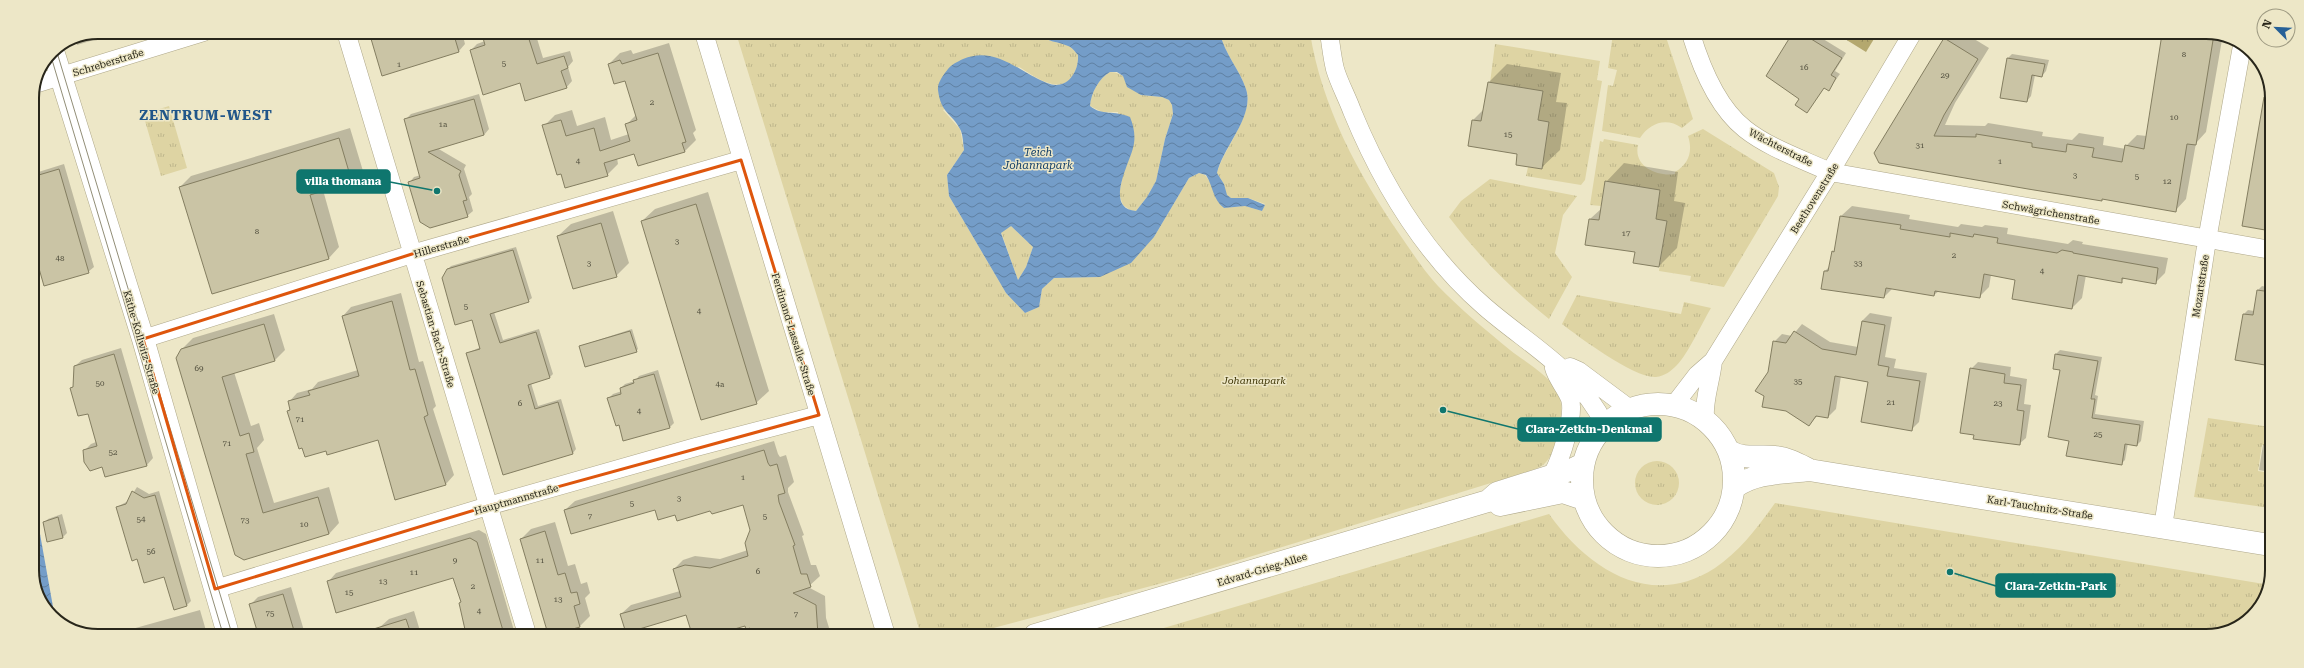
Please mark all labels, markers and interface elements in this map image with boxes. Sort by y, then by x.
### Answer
north arrow [2256,8,2296,48]
text: N [2260,17,2275,31]
street label: Schreberstraße [71,46,145,78]
house number: 8 [2182,50,2187,59]
house number: 5 [502,59,507,68]
house number: 1 [397,60,402,69]
house number: 16 [1800,63,1809,72]
house number: 29 [1941,71,1950,80]
house number: 2 [650,98,655,107]
district label: ZENTRUM-WEST [139,107,273,123]
house number: 10 [2170,113,2179,122]
house number: 1a [439,120,448,129]
street label: Wächterstraße [1747,127,1815,169]
house number: 15 [1504,130,1513,139]
house number: 31 [1916,141,1925,150]
water label: Teich Johannapark [1002,146,1073,172]
house number: 4 [576,157,581,166]
house number: 1 [1998,157,2003,166]
street label: Beethovenstraße [1788,161,1841,236]
callout: villa thomana [297,170,390,193]
house number: 3 [2073,171,2078,180]
house number: 5 [2135,172,2140,181]
text: villa thomana [305,175,382,188]
house number: 12 [2163,177,2172,186]
street label: Schwägrichenstraße [2001,199,2101,227]
house number: 8 [255,227,260,236]
house number: 17 [1622,229,1631,238]
street label: Hillerstraße [412,233,471,260]
house number: 3 [675,237,680,246]
house number: 2 [1952,251,1957,260]
street label: Mozartstraße [2190,253,2211,318]
house number: 48 [56,254,65,263]
house number: 3 [587,259,592,268]
house number: 33 [1854,259,1863,268]
house number: 4 [2040,267,2045,276]
street label: Ferdinand-Lassalle-Straße [770,272,818,397]
street label: Sebastian-Bach-Straße [414,279,457,389]
street label: Käthe-Kollwitz-Straße [121,289,162,396]
house number: 5 [464,302,469,311]
house number: 4 [697,307,702,316]
house number: 69 [195,364,204,373]
park label: Johannapark [1221,375,1286,386]
house number: 35 [1794,377,1803,386]
house number: 50 [96,379,105,388]
house number: 4a [716,380,725,389]
house number: 21 [1887,398,1896,407]
house number: 6 [518,399,523,408]
house number: 23 [1994,399,2003,408]
house number: 4 [637,407,642,416]
house number: 71 [296,415,305,424]
callout: Clara-Zetkin-Denkmal [1518,418,1661,441]
text: Clara-Zetkin-Denkmal [1526,423,1653,436]
house number: 25 [2094,430,2103,439]
house number: 71 [223,439,232,448]
house number: 52 [109,448,118,457]
house number: 1 [741,473,746,482]
street label: Hauptmannstraße [473,482,560,517]
house number: 3 [677,494,682,503]
street label: Karl-Tauchnitz-Straße [1986,494,2094,521]
house number: 5 [630,499,635,508]
house number: 7 [588,512,593,521]
house number: 5 [763,512,768,521]
house number: 54 [137,515,146,524]
house number: 73 [241,516,250,525]
house number: 10 [300,520,309,529]
house number: 56 [147,547,156,556]
street label: Edvard-Grieg-Allee [1216,550,1309,588]
house number: 9 [453,556,458,565]
house number: 11 [536,556,545,565]
house number: 6 [756,567,761,576]
house number: 11 [410,568,419,577]
callout: Clara-Zetkin-Park [1996,574,2115,597]
house number: 13 [379,577,388,586]
text: Clara-Zetkin-Park [2005,580,2108,593]
house number: 2 [471,582,476,591]
house number: 15 [345,588,354,597]
house number: 13 [554,595,563,604]
house number: 4 [477,607,482,616]
house number: 75 [266,609,275,618]
house number: 7 [794,610,799,619]

